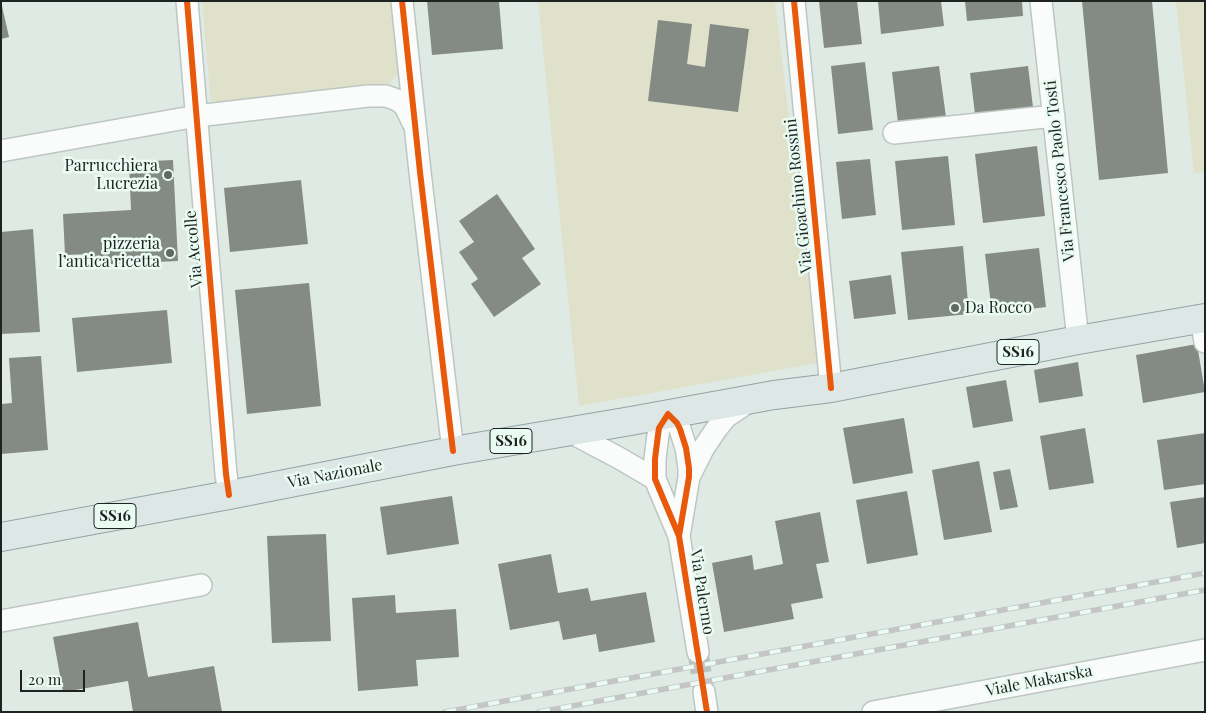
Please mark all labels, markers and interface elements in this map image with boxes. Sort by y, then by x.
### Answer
street label: Via Francesco Paolo Tosti [1041,79,1079,263]
street label: Via Gioachino Rossini [781,118,817,274]
place label: Parrucchiera Lucrezia [64,156,158,194]
marker: Parrucchiera Lucrezia [162,169,174,181]
street label: Via Accolle [181,210,207,288]
place label: pizzeria l’antica ricetta [58,234,160,272]
marker: pizzeria l’antica ricetta [164,247,176,259]
place label: Da Rocco [965,298,1032,318]
marker: Da Rocco [949,302,961,314]
road number: SS16 [997,340,1039,364]
road number: SS16 [490,428,532,454]
street label: Via Nazionale [286,455,384,493]
road number: SS16 [94,504,136,528]
street label: Via Palermo [686,548,718,636]
scale bar [22,660,88,692]
street label: Viale Makarska [984,661,1094,701]
text: 20 m [28,669,61,689]

